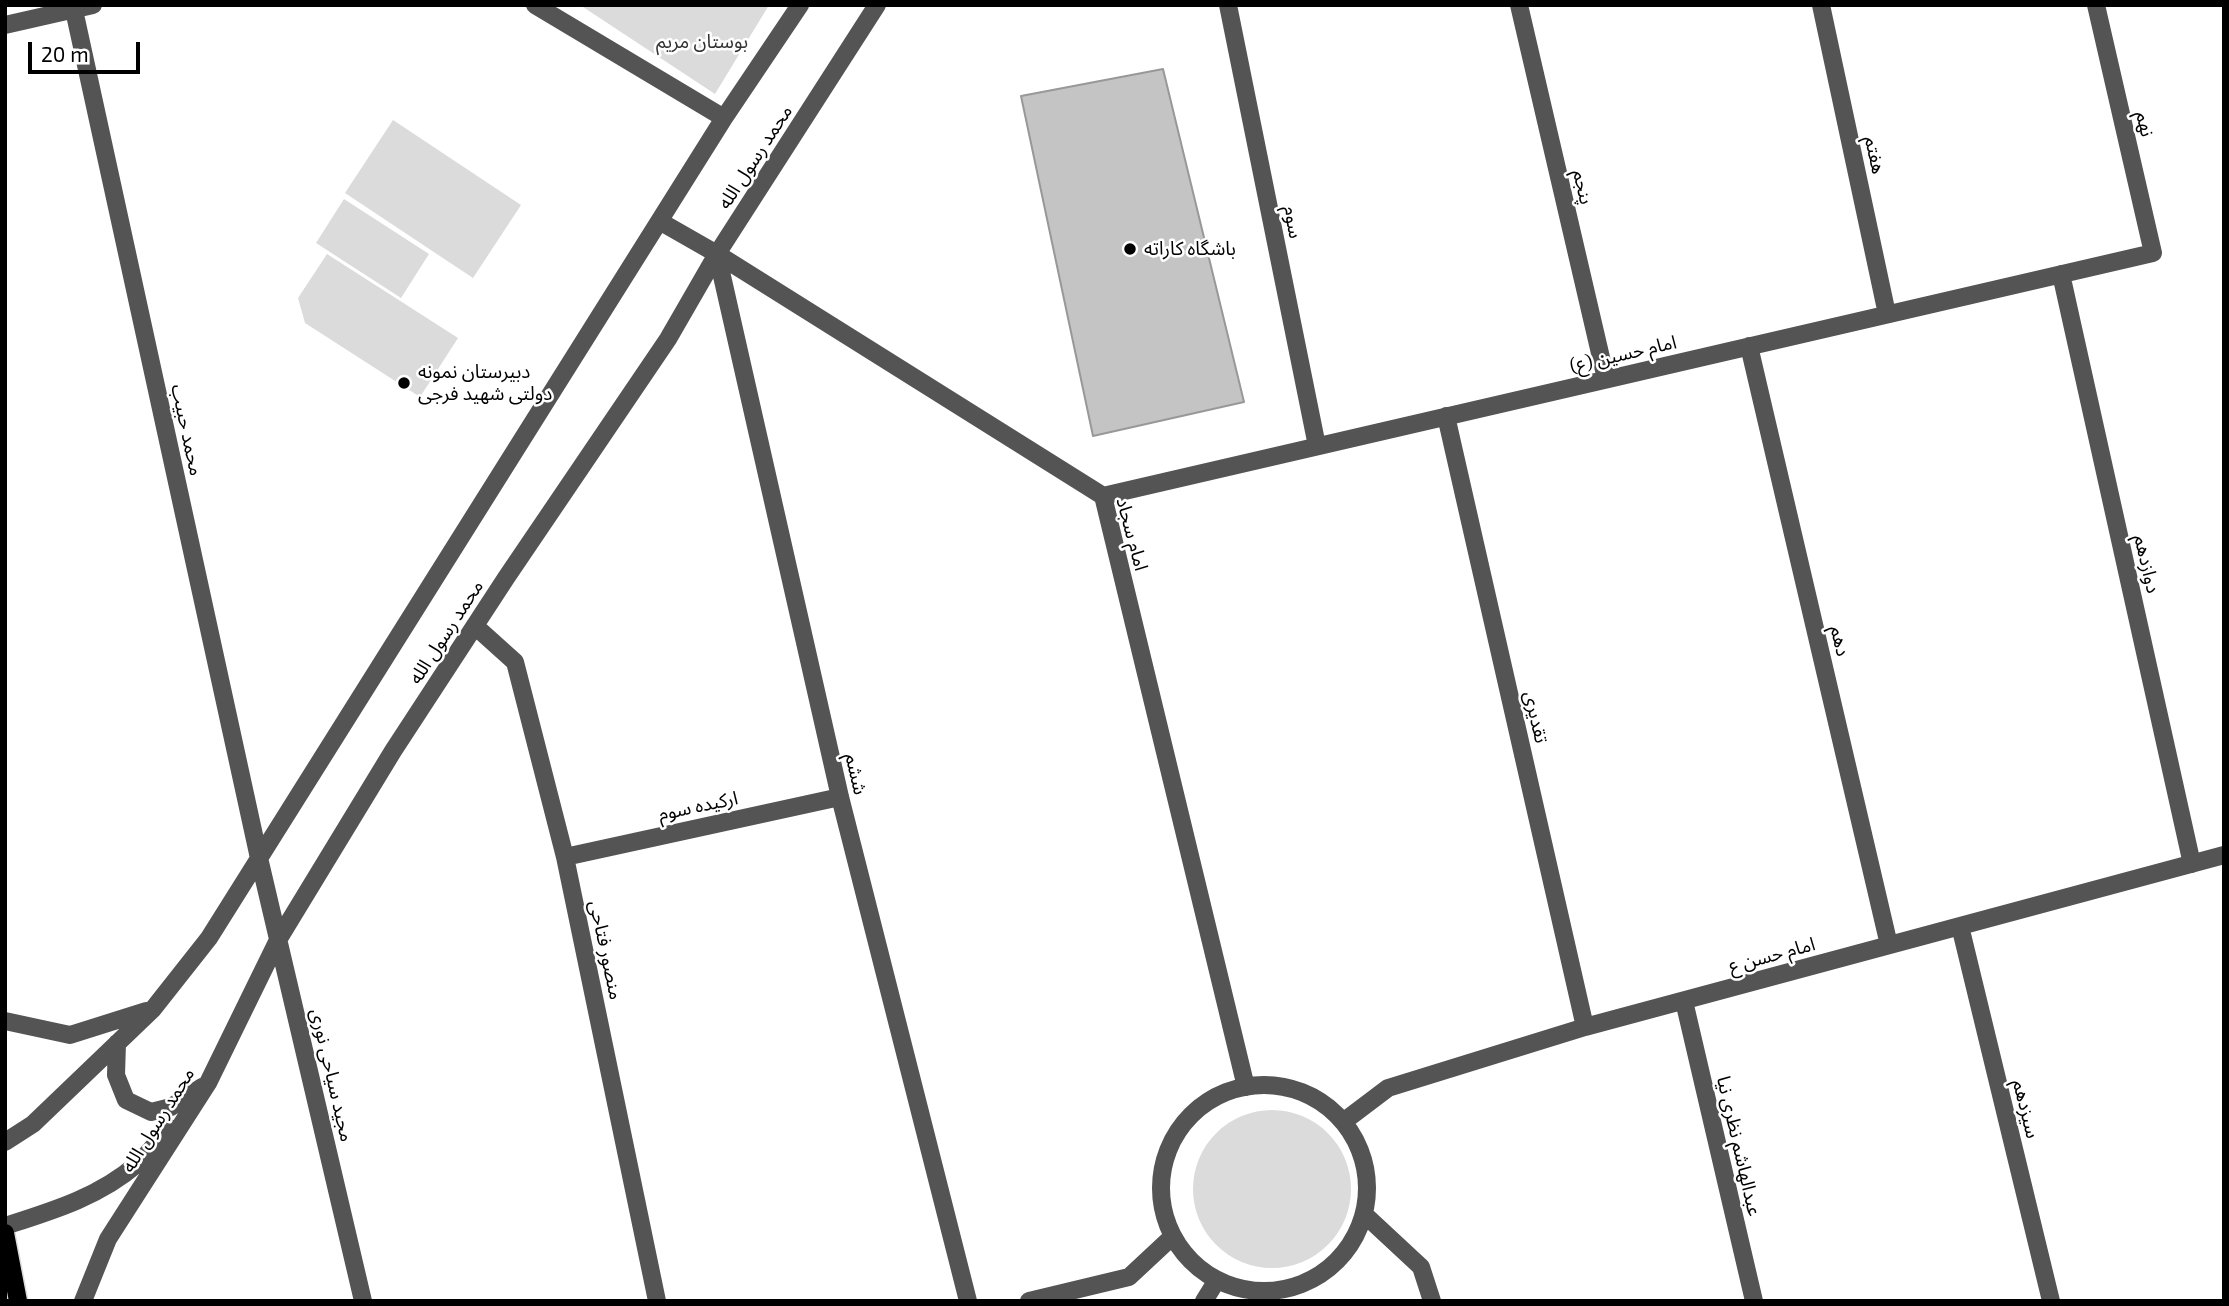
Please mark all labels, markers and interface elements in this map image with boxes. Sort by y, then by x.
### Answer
scale bar [32,28,144,72]
park label: بوستان مریم [656,31,748,53]
text: 20 m [41,41,89,66]
street label: محمد رسول الله [713,101,797,213]
street label: نهم [2131,109,2159,139]
street label: هفتم [1860,134,1890,176]
street label: پنجم [1568,167,1598,207]
street label: سوم [1279,204,1307,240]
place label: باشگاه کاراته [1144,238,1236,260]
marker: باشگاه کاراته [1122,241,1138,257]
street label: امام حسین (ع) [1567,331,1679,377]
place label: دبیرستان نمونه دولتی شهید فرجی [418,361,552,405]
marker: دبیرستان نمونه دولتی شهید فرجی [396,375,412,391]
street label: محمد حبیب [166,382,208,478]
street label: امام سجاد [1111,495,1153,573]
street label: دوازدهم [2129,533,2165,595]
street label: محمد رسول الله [404,576,488,688]
street label: دهم [1825,624,1855,658]
street label: تقدیری [1519,689,1553,745]
street label: ششم [840,751,872,797]
street label: ارکیده سوم [656,786,740,826]
street label: منصور فتاحی [584,898,628,1002]
street label: امام حسن ع [1726,933,1818,977]
street label: مجید سیاحی نوری [306,1006,358,1144]
street label: محمد رسول الله [117,1063,199,1177]
street label: عبدالهاشم نظری نیا [1712,1074,1766,1218]
street label: سیزدهم [2008,1077,2044,1141]

